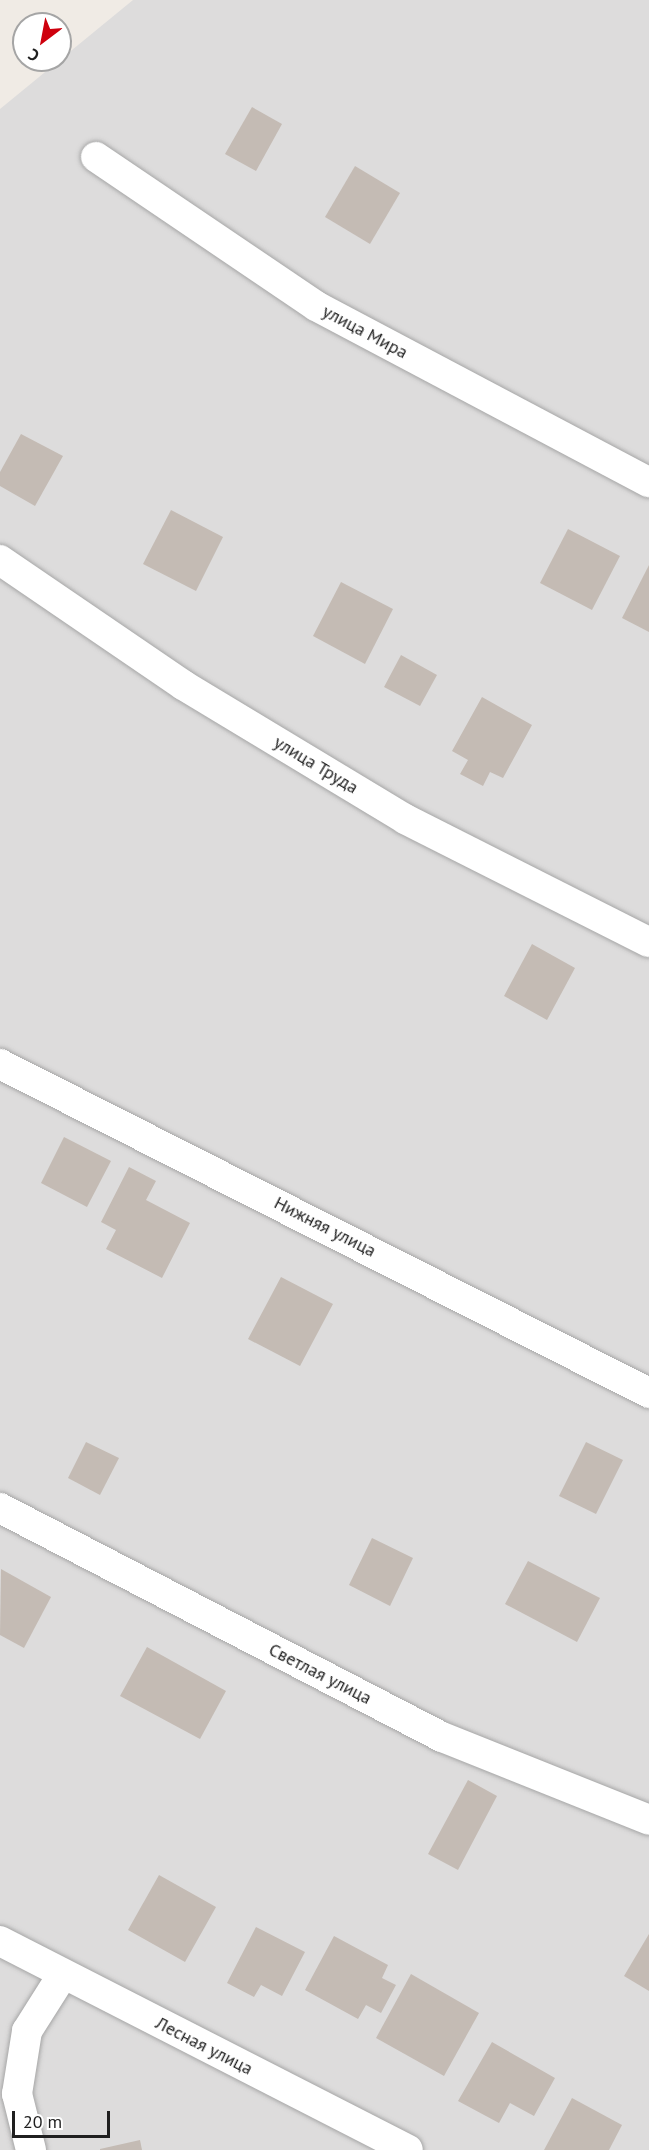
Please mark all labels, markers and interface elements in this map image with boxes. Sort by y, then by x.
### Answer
north arrow [12,12,72,72]
text: С [24,45,43,66]
street label: улица Мира [319,301,411,363]
street label: улица Труда [270,731,362,799]
street label: Нижняя улица [271,1192,379,1262]
street label: Светлая улица [265,1639,375,1709]
street label: Лесная улица [152,2012,256,2080]
scale bar [15,2099,112,2137]
text: 20 m [23,2110,62,2133]

